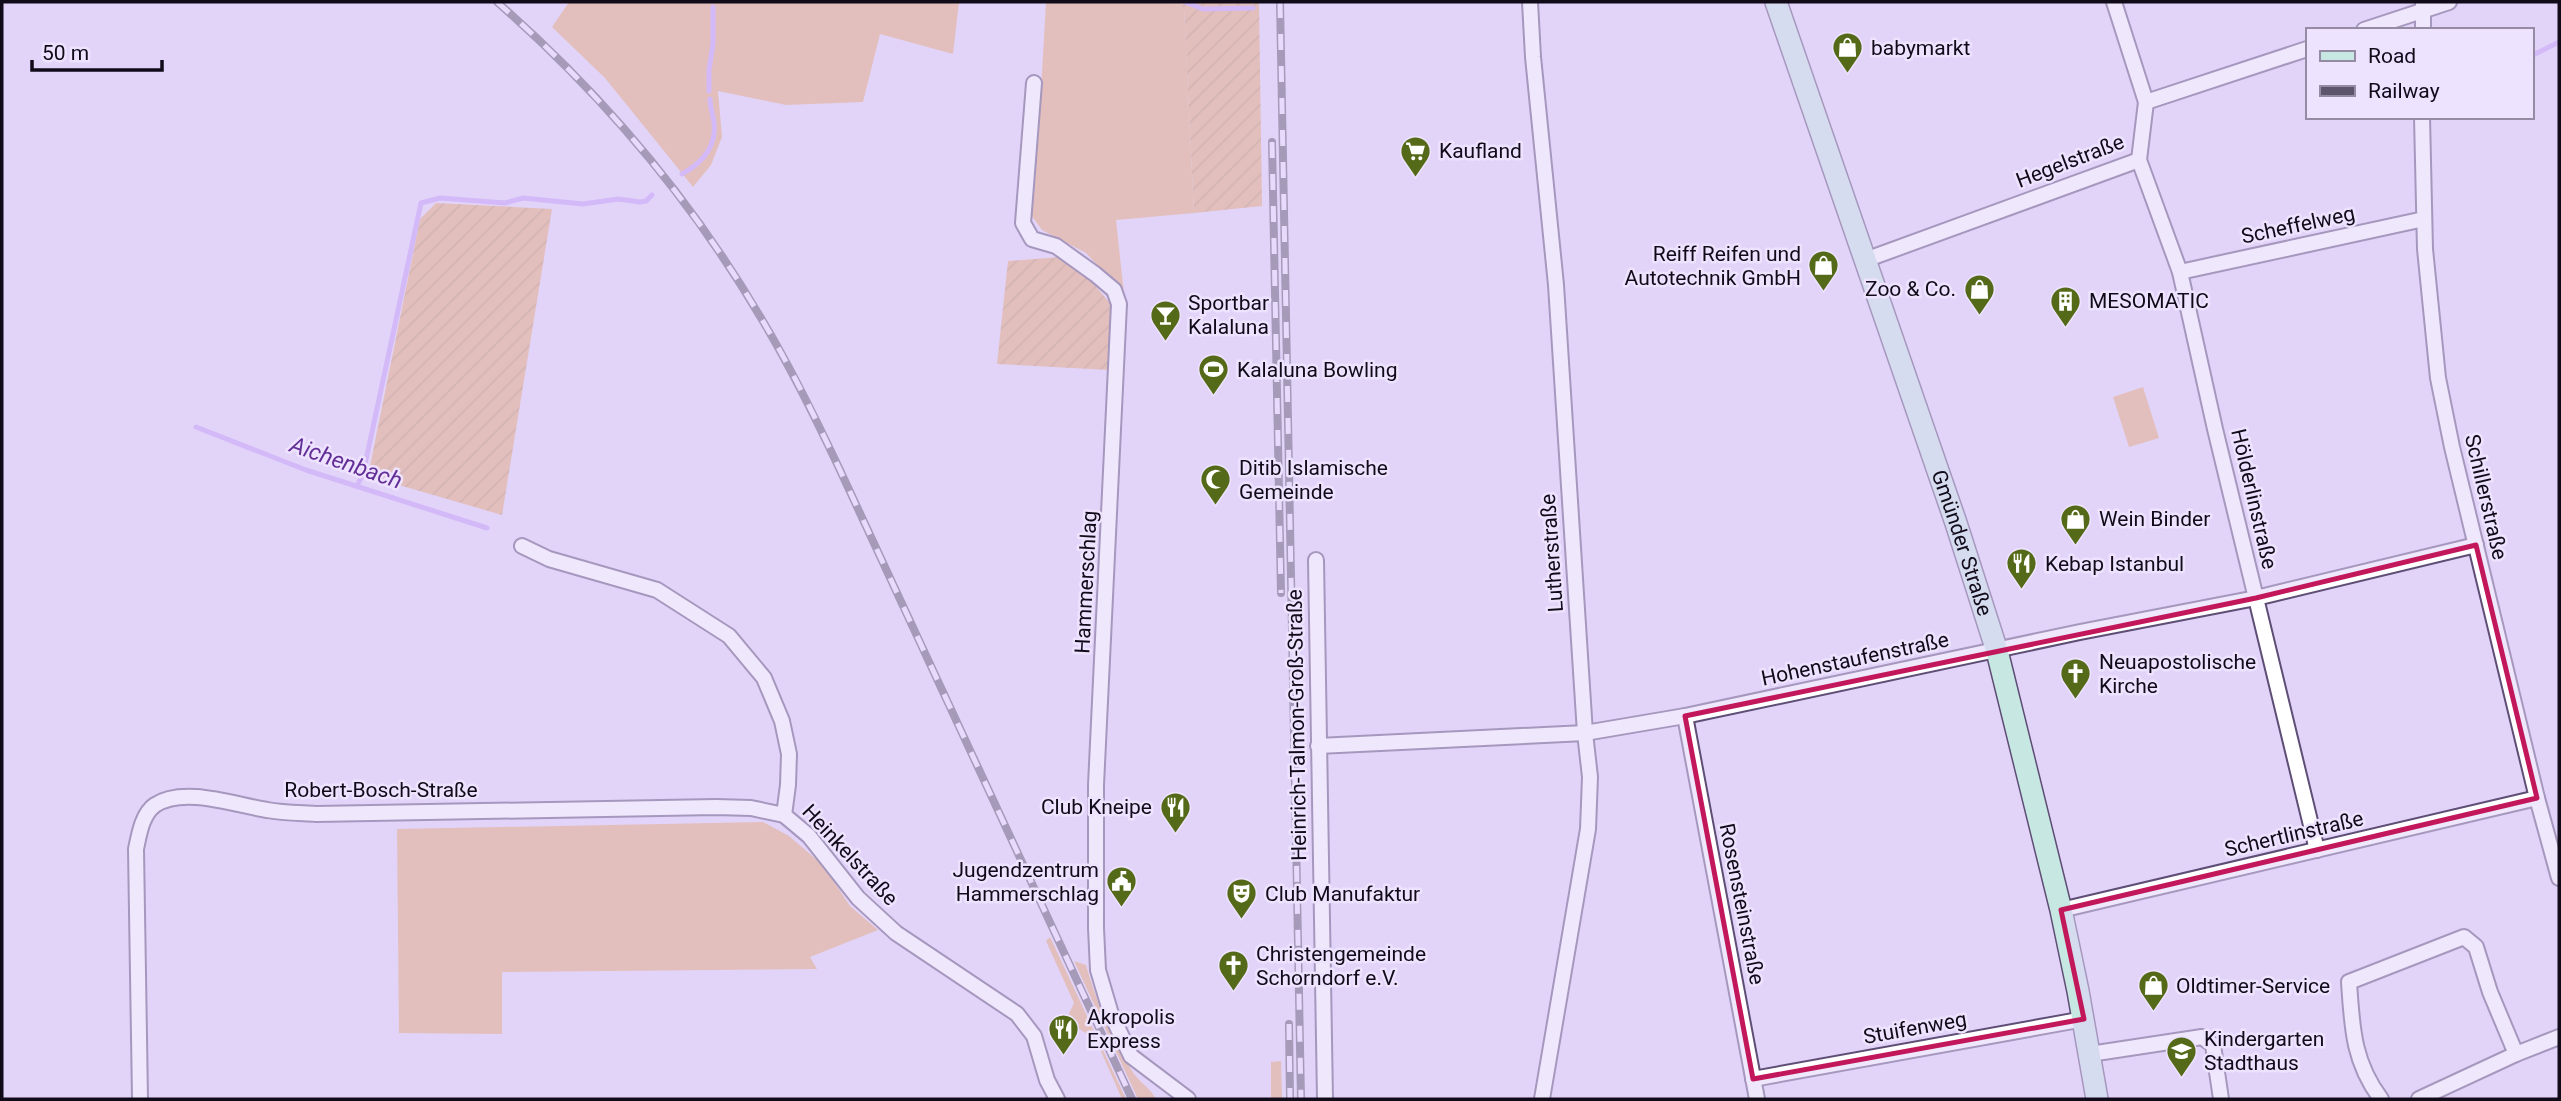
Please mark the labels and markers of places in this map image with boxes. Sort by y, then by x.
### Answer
shop icon: babymarkt [1831,31,1865,75]
place label: babymarkt [1871,36,1970,60]
supermarket icon: Kaufland [1399,134,1433,178]
place label: Kaufland [1439,139,1522,163]
place label: Reiff Reifen und Autotechnik GmbH [1625,242,1801,290]
shop icon: Reiff Reifen und Autotechnik GmbH [1807,249,1841,293]
shop icon: Zoo & Co. [1962,272,1996,316]
place label: Zoo & Co. [1865,277,1956,301]
building icon: MESOMATIC [2049,284,2083,328]
place label: MESOMATIC [2089,289,2209,313]
place label: Sportbar Kalaluna [1188,291,1269,339]
bar icon: Sportbar Kalaluna [1148,298,1182,342]
sports icon: Kalaluna Bowling [1197,353,1231,397]
place label: Kalaluna Bowling [1237,358,1397,382]
place label: Ditib Islamische Gemeinde [1239,456,1388,504]
mosque icon: Ditib Islamische Gemeinde [1199,463,1233,507]
shop icon: Wein Binder [2059,502,2093,546]
place label: Wein Binder [2099,507,2210,531]
restaurant icon: Kebap Istanbul [2005,547,2039,591]
place label: Kebap Istanbul [2045,552,2184,576]
place label: Neuapostolische Kirche [2099,650,2256,698]
church icon: Neuapostolische Kirche [2059,657,2093,701]
restaurant icon: Club Kneipe [1158,790,1192,834]
place label: Club Kneipe [1041,795,1152,819]
place label: Jugendzentrum Hammerschlag [953,858,1099,906]
public building icon: Jugendzentrum Hammerschlag [1105,865,1139,909]
theatre icon: Club Manufaktur [1225,877,1259,921]
place label: Club Manufaktur [1265,882,1420,906]
place label: Christengemeinde Schorndorf e.V. [1256,942,1426,990]
church icon: Christengemeinde Schorndorf e.V. [1216,949,1250,993]
shop icon: Oldtimer-Service [2136,969,2170,1013]
place label: Oldtimer-Service [2176,974,2330,998]
place label: Akropolis Express [1087,1005,1175,1053]
restaurant icon: Akropolis Express [1047,1012,1081,1056]
place label: Kindergarten Stadthaus [2204,1027,2324,1075]
school or university icon: Kindergarten Stadthaus [2164,1034,2198,1078]

